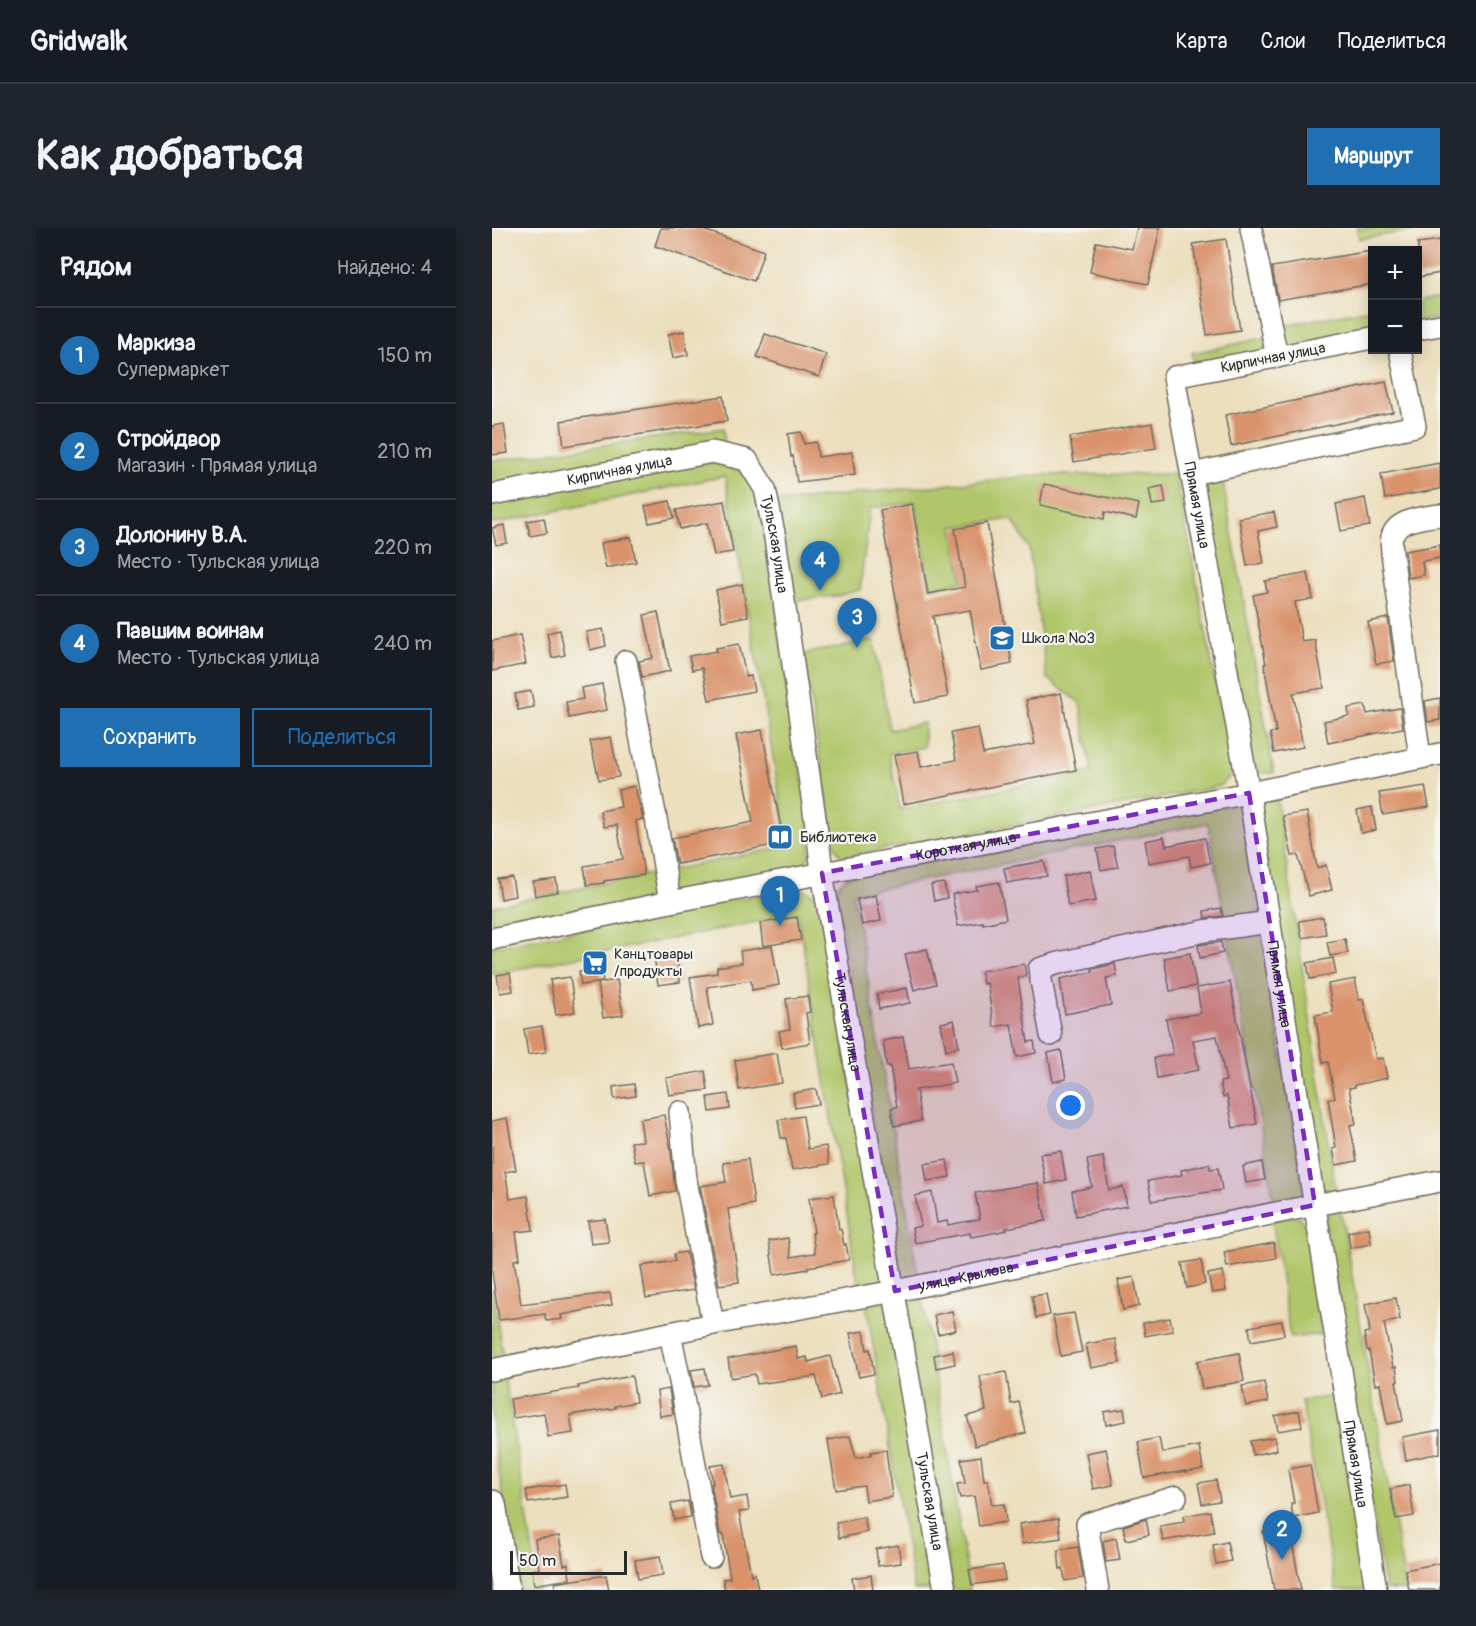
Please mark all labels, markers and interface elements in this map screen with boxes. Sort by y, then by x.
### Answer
text: Gridwalk [30,24,128,59]
text: Карта [1175,28,1227,55]
text: Слои [1260,28,1305,55]
text: Поделиться [1338,28,1446,55]
button: Маршрут [1307,128,1440,185]
text: Как добраться [36,130,303,182]
map controls [1368,246,1422,354]
button: + [1368,246,1422,300]
text: Рядом [60,251,132,283]
text: Найдено: 4 [337,255,432,280]
button: − [1368,300,1422,354]
text: Маркиза [117,329,195,357]
street label: Кирпичная улица [1219,339,1327,377]
text: 1 [76,343,83,368]
text: 150 m [378,343,432,368]
text: Супермаркет [117,357,229,382]
text: Стройдвор [117,425,221,453]
text: 2 [74,439,85,464]
text: 210 m [377,439,432,464]
street label: Кирпичная улица [565,451,674,490]
text: Магазин · Прямая улица [117,453,317,478]
street label: Прямая улица [1180,460,1214,550]
street label: Тульская улица [757,493,792,594]
text: Долонину В.А. [117,521,248,549]
text: 3 [74,535,85,560]
text: 220 m [374,535,432,560]
pin: 4 [800,542,840,591]
text: Место · Тульская улица [117,549,320,574]
pin: 3 [838,598,877,648]
text: Павшим воинам [117,617,264,645]
school or university icon: Школа №3 [987,623,1017,653]
place label: Школа №3 [1022,629,1095,648]
text: 4 [74,631,85,656]
text: 240 m [373,631,432,656]
text: Место · Тульская улица [117,645,320,670]
button: Сохранить [60,708,240,767]
button: Поделиться [252,708,432,767]
library icon: Библиотека [765,822,795,852]
place label: Библиотека [800,828,877,847]
street label: Короткая улица [914,828,1018,865]
pin: 1 [760,876,800,926]
street label: Прямая улица [1263,939,1296,1029]
place label: Канцтовары /продукты [614,945,693,981]
supermarket icon: Канцтовары /продукты [580,948,610,978]
street label: Тульская улица [830,972,865,1073]
your location [1056,1091,1085,1120]
street label: улица Крылова [916,1258,1015,1296]
street label: Прямая улица [1340,1419,1372,1509]
street label: Тульская улица [912,1451,948,1552]
pin: 2 [1262,1510,1302,1560]
scale bar [510,1548,627,1576]
text: 50 m [519,1551,556,1571]

